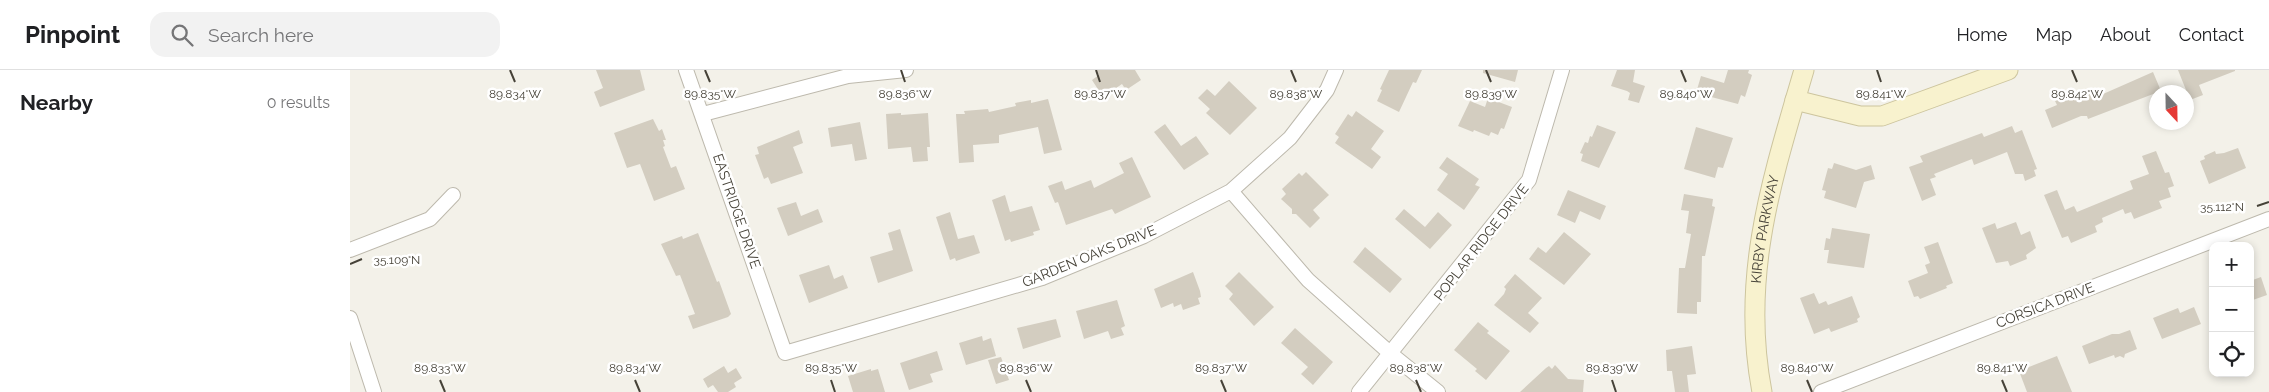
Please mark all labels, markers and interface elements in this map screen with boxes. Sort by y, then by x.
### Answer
search box [150,12,500,57]
text: Pinpoint [25,20,120,49]
icon: search [168,21,196,49]
text: Search here [208,24,314,46]
text: Home [1956,24,2007,45]
text: Map [2035,24,2072,45]
text: About [2100,24,2151,45]
text: Contact [2179,24,2244,45]
north arrow [2149,85,2194,130]
text: 89.834°W [489,87,541,101]
text: 89.835°W [684,87,737,101]
text: 89.836°W [879,87,932,101]
text: 89.837°W [1074,87,1126,101]
text: 89.838°W [1270,87,1323,101]
text: 89.839°W [1465,87,1518,101]
text: 89.840°W [1660,87,1713,101]
text: 89.841°W [1856,87,1907,101]
text: 89.842°W [2051,87,2103,101]
text: Nearby [20,90,93,115]
text: 0 results [267,93,330,112]
street label: EASTRIDGE DRIVE [710,152,764,270]
street label: KIRBY PARKWAY [1748,173,1782,284]
street label: POPLAR RIDGE DRIVE [1430,180,1532,304]
text: 35.112°N [2200,200,2244,214]
street label: GARDEN OAKS DRIVE [1020,222,1158,290]
map controls [2209,242,2254,377]
button: + [2209,242,2254,287]
text: 35.109°N [374,253,420,267]
street label: CORSICA DRIVE [1994,279,2096,331]
button: − [2209,287,2254,332]
button: locate [2209,332,2254,377]
text: 89.833°W [414,361,466,375]
text: 89.834°W [609,361,661,375]
text: 89.835°W [805,361,858,375]
text: 89.836°W [1000,361,1053,375]
text: 89.837°W [1195,361,1247,375]
text: 89.838°W [1390,361,1443,375]
text: 89.839°W [1586,361,1639,375]
text: 89.840°W [1781,361,1834,375]
text: 89.841°W [1977,361,2028,375]

